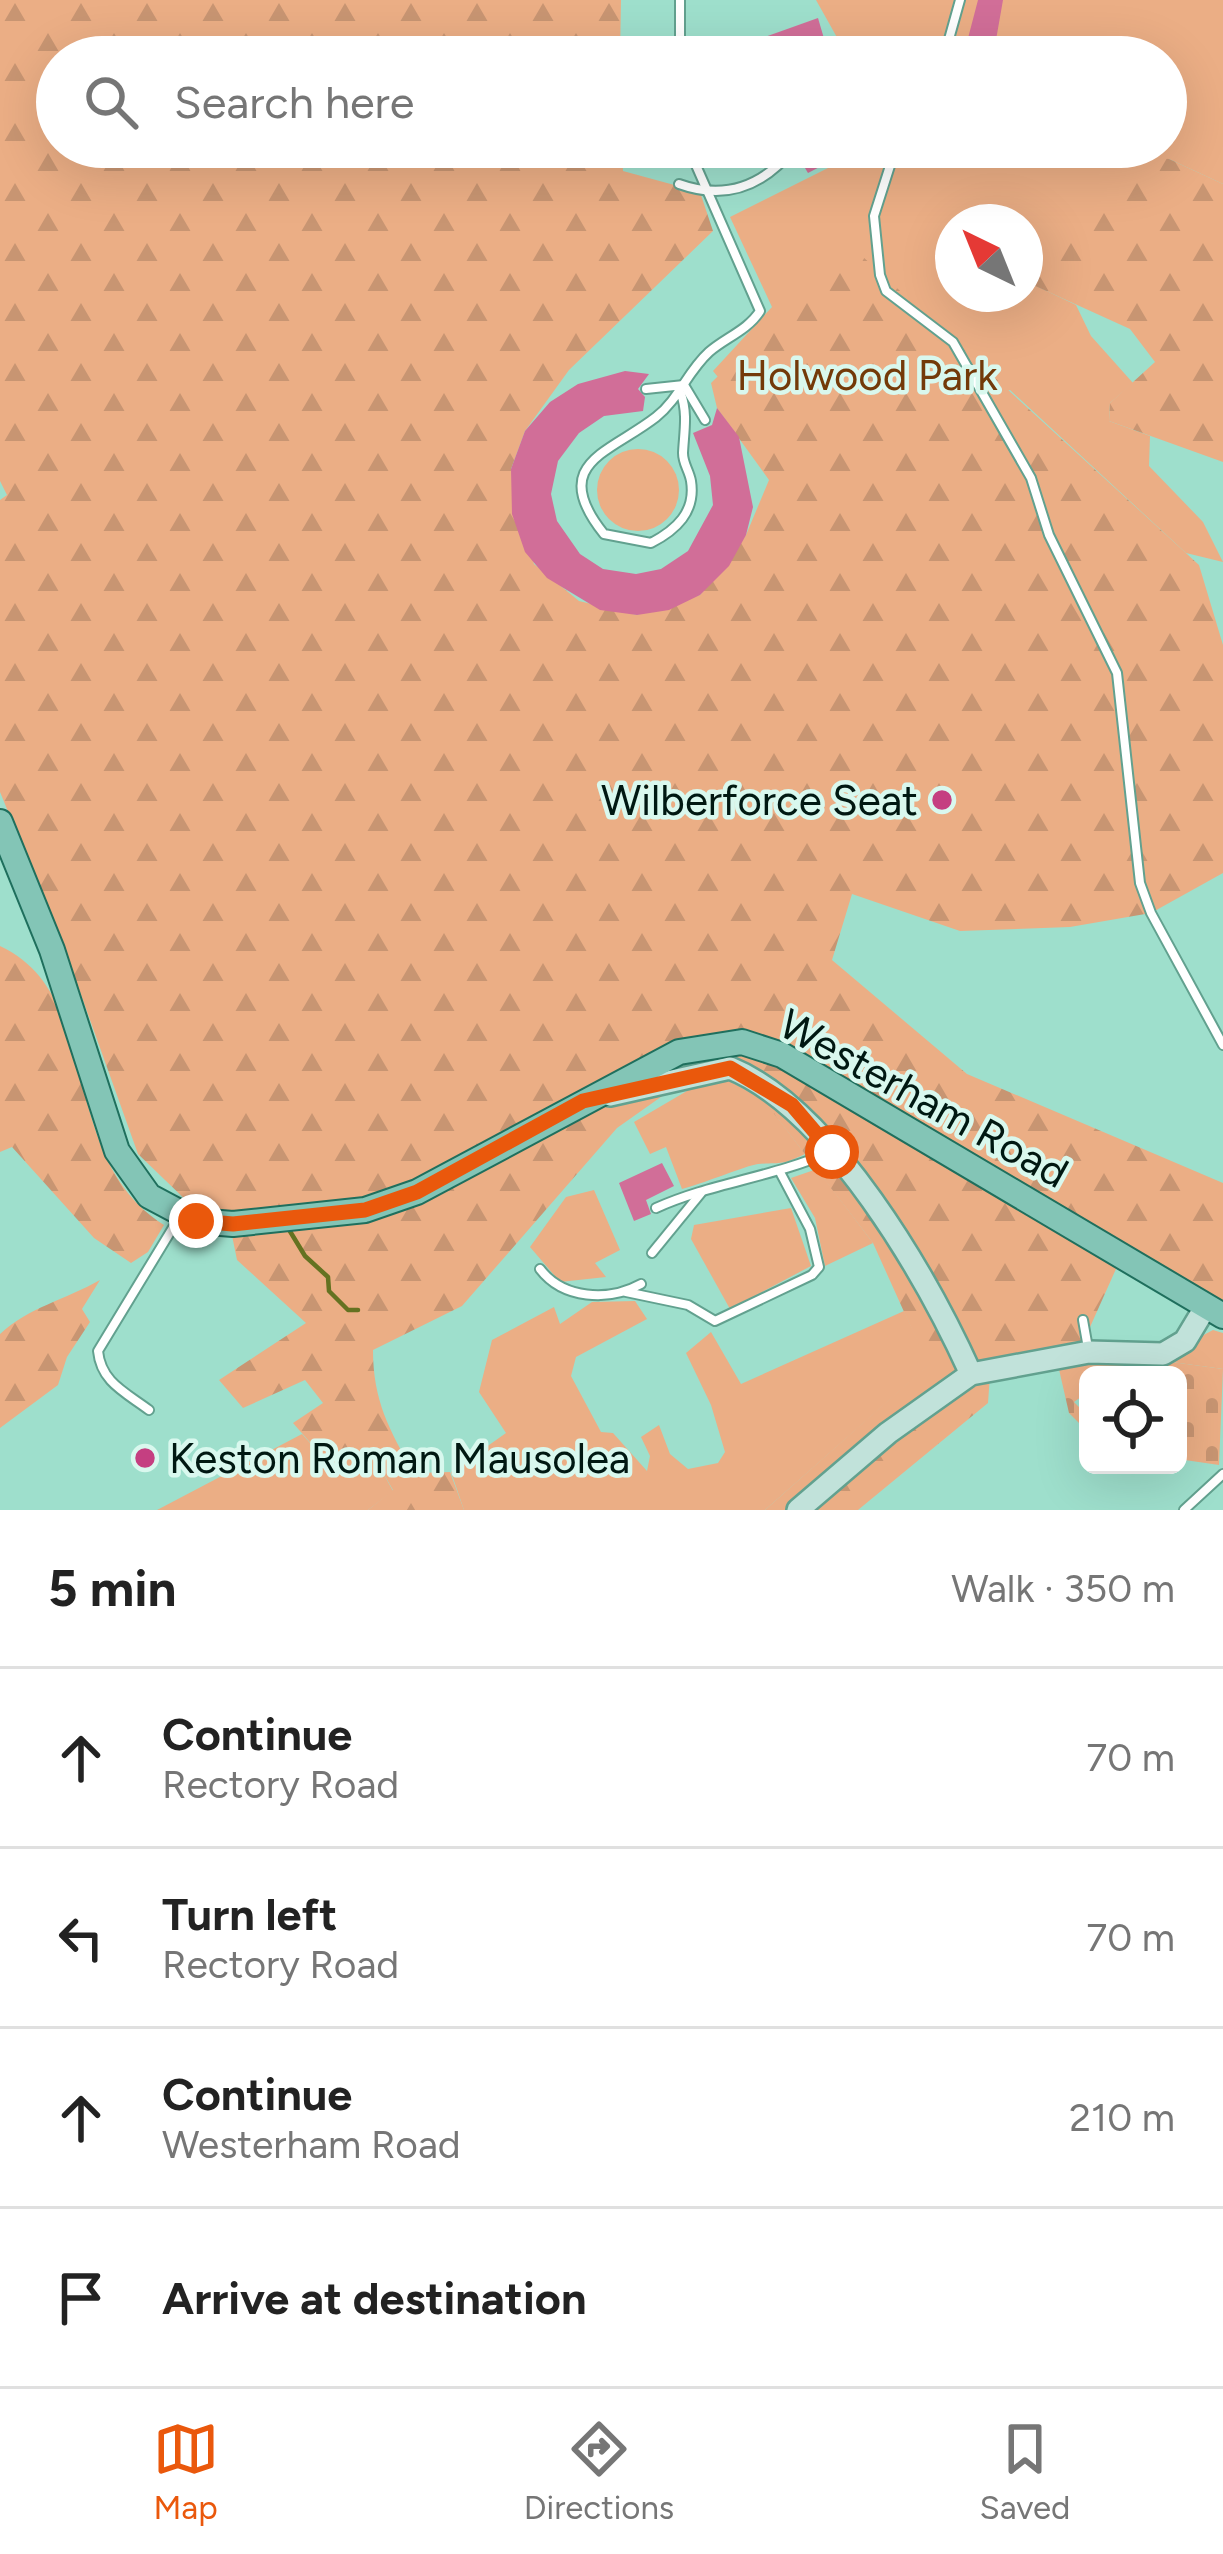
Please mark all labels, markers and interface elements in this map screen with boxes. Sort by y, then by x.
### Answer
search box [36,36,1187,168]
icon: search [78,69,144,135]
text: Search here [174,75,414,129]
north arrow [935,204,1043,312]
park label: Holwood Park [736,350,998,401]
place label: Wilberforce Seat [601,775,918,826]
marker: Wilberforce Seat [929,787,955,813]
street label: Westerham Road [771,998,1077,1199]
route start [805,1125,859,1179]
route end [169,1194,223,1248]
map controls [1079,1366,1187,1474]
button: locate [1079,1366,1187,1474]
place label: Keston Roman Mausolea [169,1433,630,1484]
marker: Keston Roman Mausolea [132,1445,158,1471]
text: 5 min [48,1558,177,1619]
text: Walk · 350 m [951,1565,1175,1612]
text: Continue [162,1707,352,1761]
icon: ahead [48,1725,114,1791]
text: 70 m [1086,1734,1175,1781]
text: Rectory Road [162,1761,399,1808]
text: Turn left [162,1887,337,1941]
icon: left [48,1905,114,1971]
text: 70 m [1086,1914,1175,1961]
text: Rectory Road [162,1941,399,1988]
text: Continue [162,2067,352,2121]
icon: ahead [48,2085,114,2151]
text: 210 m [1069,2094,1175,2141]
text: Westerham Road [162,2121,461,2168]
icon: arrive [48,2265,114,2331]
text: Arrive at destination [162,2271,586,2325]
tab: Map [153,2416,219,2527]
tab: Directions [524,2416,674,2527]
tab: Saved [979,2416,1070,2527]

